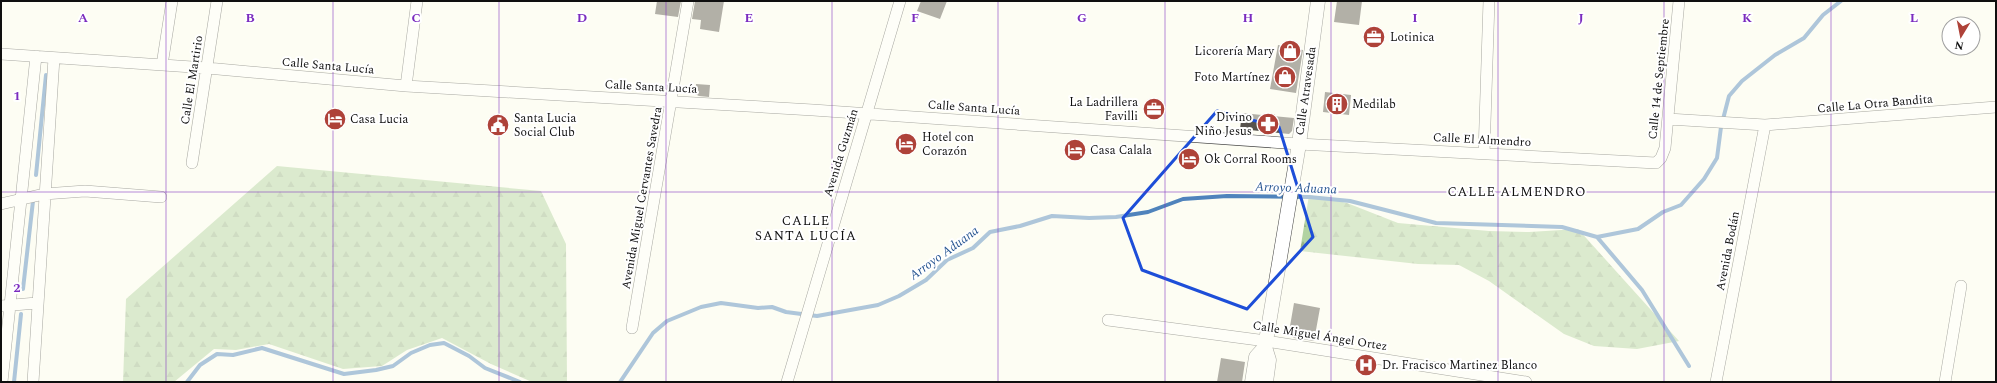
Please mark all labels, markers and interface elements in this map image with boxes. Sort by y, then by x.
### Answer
text: A [78,8,88,28]
text: B [245,8,255,28]
text: C [411,8,421,28]
text: D [577,8,587,28]
text: E [745,8,754,28]
text: F [911,8,919,28]
text: G [1077,8,1087,28]
text: H [1243,8,1254,28]
text: I [1412,8,1418,28]
text: J [1578,8,1584,28]
text: K [1742,8,1752,28]
text: L [1910,8,1918,28]
north arrow [1941,16,1981,56]
street label: Calle 14 de Septiembre [1643,17,1675,140]
office icon: Lotinica [1361,24,1387,50]
place label: Lotinica [1390,28,1434,47]
street label: Calle El Martirio [176,34,208,126]
text: N [1953,36,1965,55]
shop icon: Licorería Mary [1277,38,1303,64]
place label: Licorería Mary [1195,42,1275,61]
street label: Calle Atravesada [1290,45,1322,137]
street label: Calle Santa Lucía [281,52,375,80]
shop icon: Foto Martínez [1272,64,1298,90]
place label: Foto Martínez [1194,68,1270,87]
street label: Calle Santa Lucía [604,75,698,99]
text: 1 [13,86,21,106]
street label: Calle La Otra Bandita [1816,89,1934,119]
building icon: Medilab [1324,91,1350,117]
place label: La Ladrillera Favilli [1069,93,1138,126]
street label: Calle Santa Lucía [927,95,1021,121]
place label: Medilab [1352,95,1396,114]
office icon: La Ladrillera Favilli [1141,96,1167,122]
street label: Avenida Miguel Cervantes Savedra [617,105,667,291]
hotel icon: Casa Lucia [322,106,348,132]
street label: Avenida Guzmán [819,107,863,199]
place label: Divino Niño Jesus [1195,108,1252,141]
place label: Santa Lucia Social Club [514,109,576,142]
place label: Casa Lucia [350,110,408,129]
pharmacy icon: Divino Niño Jesus [1255,111,1281,137]
public building icon: Santa Lucia Social Club [485,112,511,138]
place label: Hotel con Corazón [922,128,974,161]
street label: Calle El Almendro [1432,128,1532,152]
hotel icon: Hotel con Corazón [893,131,919,157]
hotel icon: Casa Calala [1062,137,1088,163]
place label: Casa Calala [1090,141,1152,160]
hotel icon: Ok Corral Rooms [1176,146,1202,172]
place label: Ok Corral Rooms [1204,150,1297,169]
water label: Arroyo Aduana [1254,177,1338,199]
district label: CALLE ALMENDRO [1447,182,1587,202]
street label: Avenida Bodán [1711,210,1745,292]
district label: CALLE SANTA LUCÍA [755,211,857,246]
water label: Arroyo Aduana [904,221,983,286]
text: 2 [13,278,21,298]
street label: Calle Miguel Ángel Ortez [1251,316,1389,356]
hospital icon: Dr. Fracisco Martinez Blanco [1353,352,1379,378]
place label: Dr. Fracisco Martinez Blanco [1382,356,1537,375]

